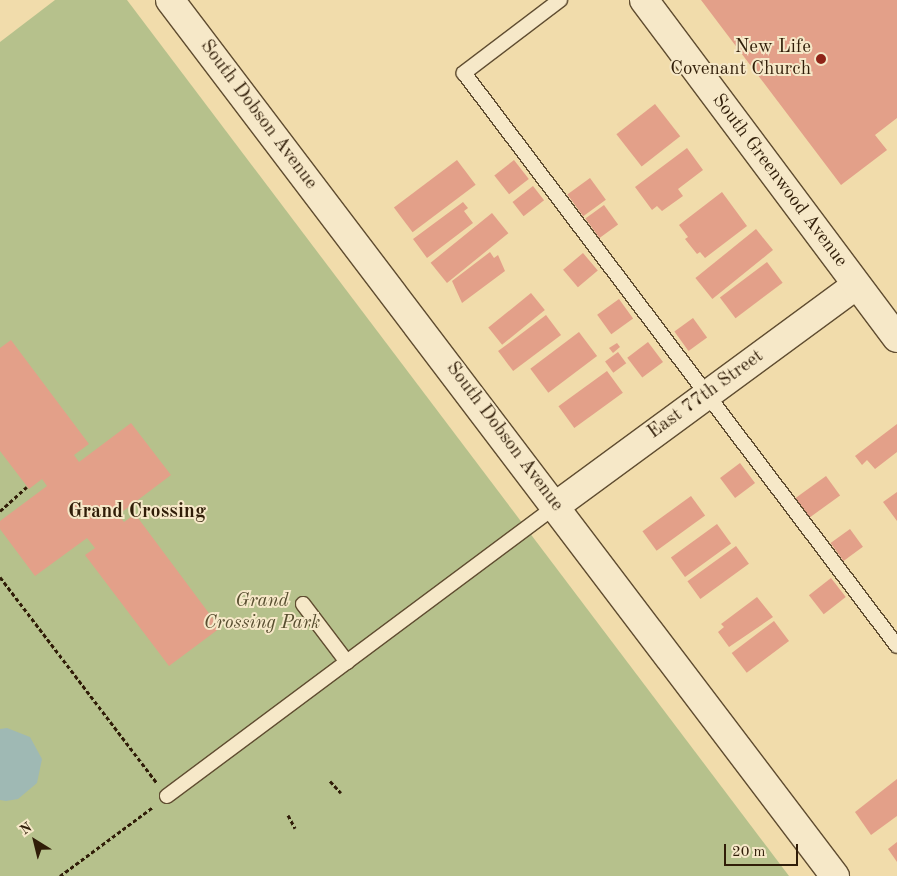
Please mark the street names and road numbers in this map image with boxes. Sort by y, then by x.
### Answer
street label: South Dobson Avenue [194,36,322,194]
street label: South Greenwood Avenue [706,90,852,272]
street label: East 77th Street [644,345,768,445]
street label: South Dobson Avenue [440,358,568,516]

